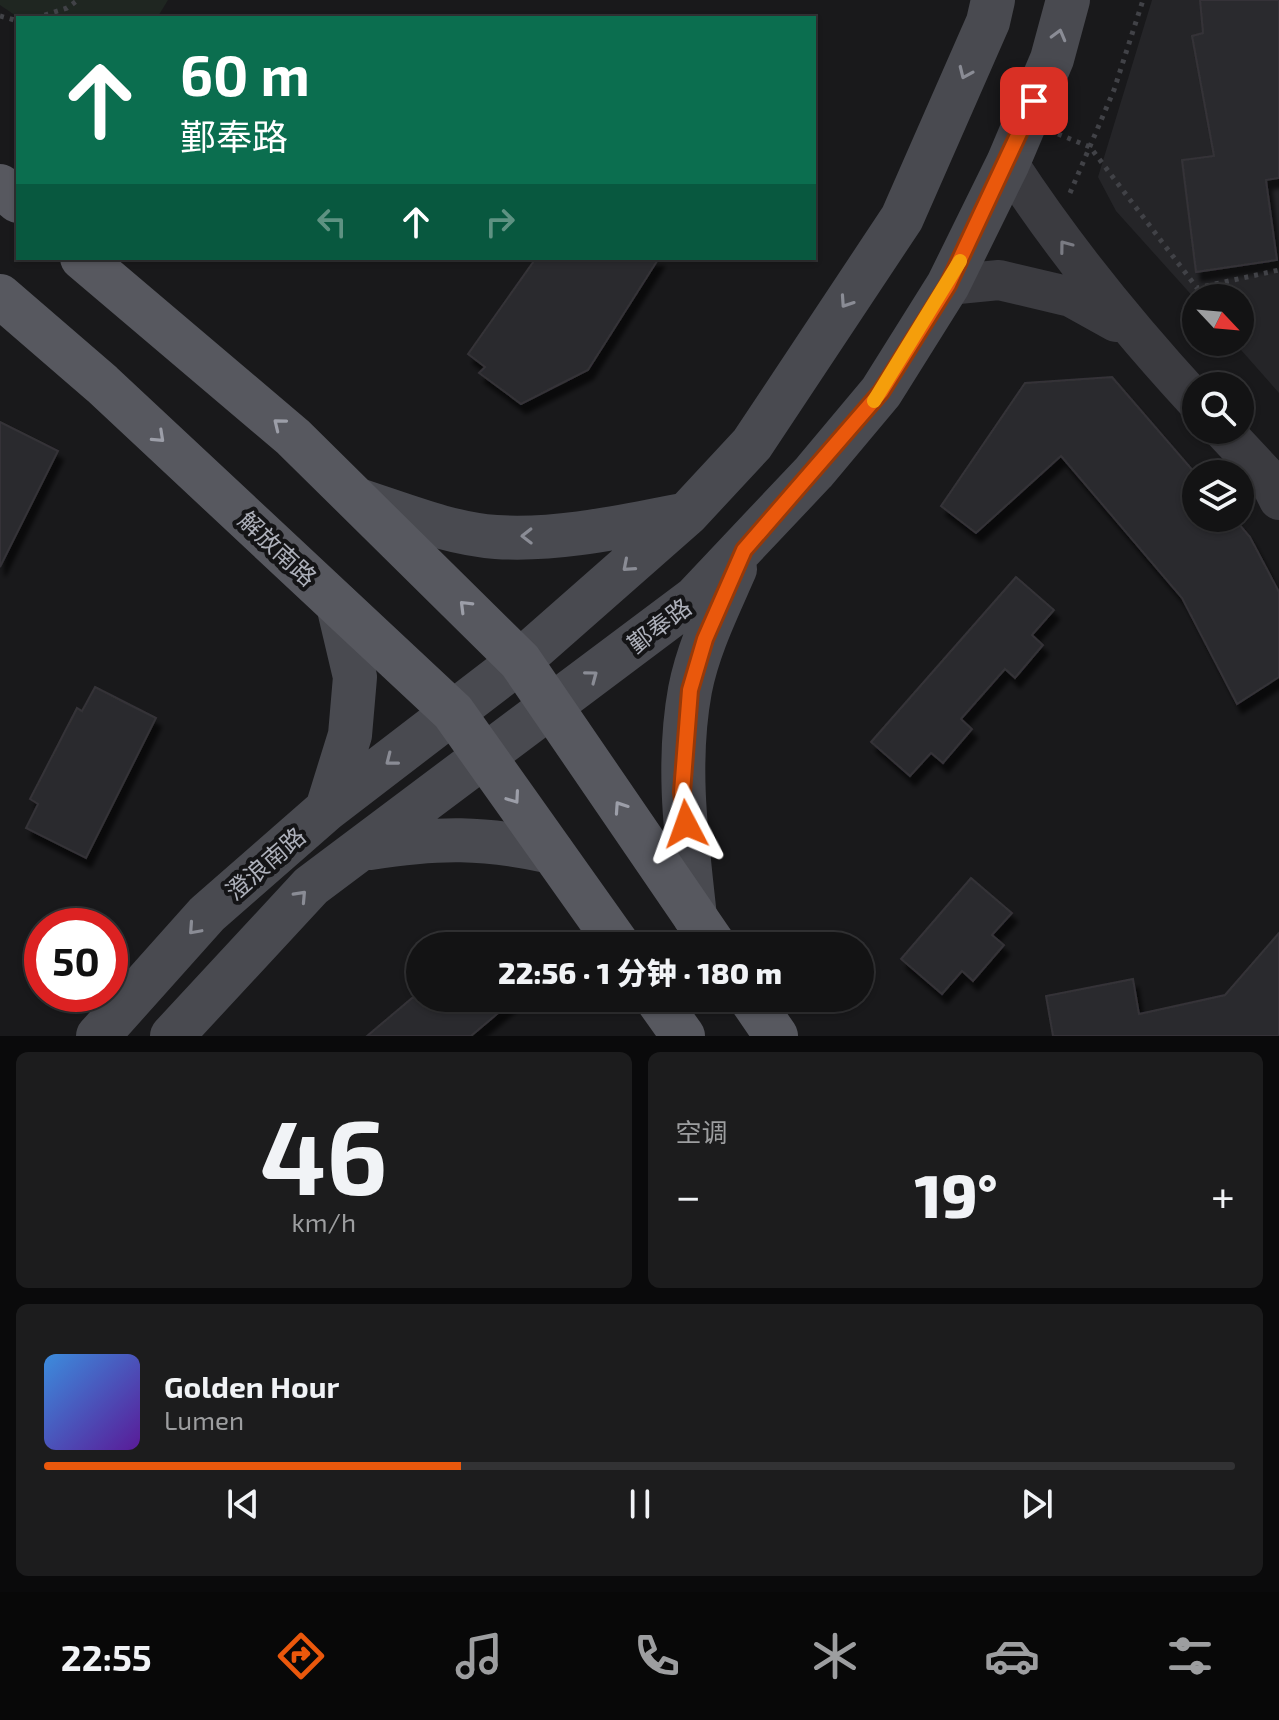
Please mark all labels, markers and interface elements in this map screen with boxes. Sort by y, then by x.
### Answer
one-way arrow [1049,28,1066,42]
text: 60 m [180,40,310,107]
icon: ahead [48,48,152,152]
one-way arrow [959,65,975,79]
pin [1000,67,1068,135]
icon: arrive [1012,79,1056,123]
text: 鄞奉路 [180,114,288,157]
icon: left [310,200,354,244]
icon: ahead [394,200,438,244]
icon: right [478,200,522,244]
one-way arrow [1060,240,1074,255]
north arrow [1182,284,1254,356]
map controls [1182,284,1254,532]
one-way arrow [841,294,856,308]
button: search [1182,372,1254,444]
one-way arrow [273,420,288,434]
one-way arrow [150,428,165,442]
button: layers [1182,460,1254,532]
street label: 解放南路 [233,505,323,591]
one-way arrow [520,528,533,545]
one-way arrow [622,556,637,571]
street label: 鄞奉路 [622,592,696,658]
one-way arrow [460,601,474,615]
one-way arrow [583,671,598,686]
one-way arrow [385,750,400,764]
position arrow [644,782,728,866]
one-way arrow [504,790,519,804]
one-way arrow [615,801,630,815]
street label: 澄浪南路 [219,821,311,905]
one-way arrow [292,891,306,906]
speed limit sign: 50 [24,908,128,1012]
one-way arrow [189,919,203,934]
text: 22:56 · 1 分钟 · 180 m [498,954,782,990]
text: 46 [260,1091,388,1216]
text: 空调 [676,1116,728,1147]
text: 19° [914,1158,998,1230]
text: − [676,1168,701,1221]
text: + [1211,1168,1235,1221]
text: km/h [291,1206,356,1237]
text: Golden Hour [164,1368,339,1404]
text: Lumen [164,1404,244,1435]
icon: previous [221,1482,265,1526]
icon: pause [618,1482,662,1526]
icon: next [1015,1482,1059,1526]
icon: directions [273,1628,329,1684]
icon: music [451,1628,507,1684]
icon: phone [629,1628,685,1684]
icon: climate [807,1628,863,1684]
icon: car [984,1628,1040,1684]
icon: filters [1162,1628,1218,1684]
text: 22:55 [61,1635,152,1678]

